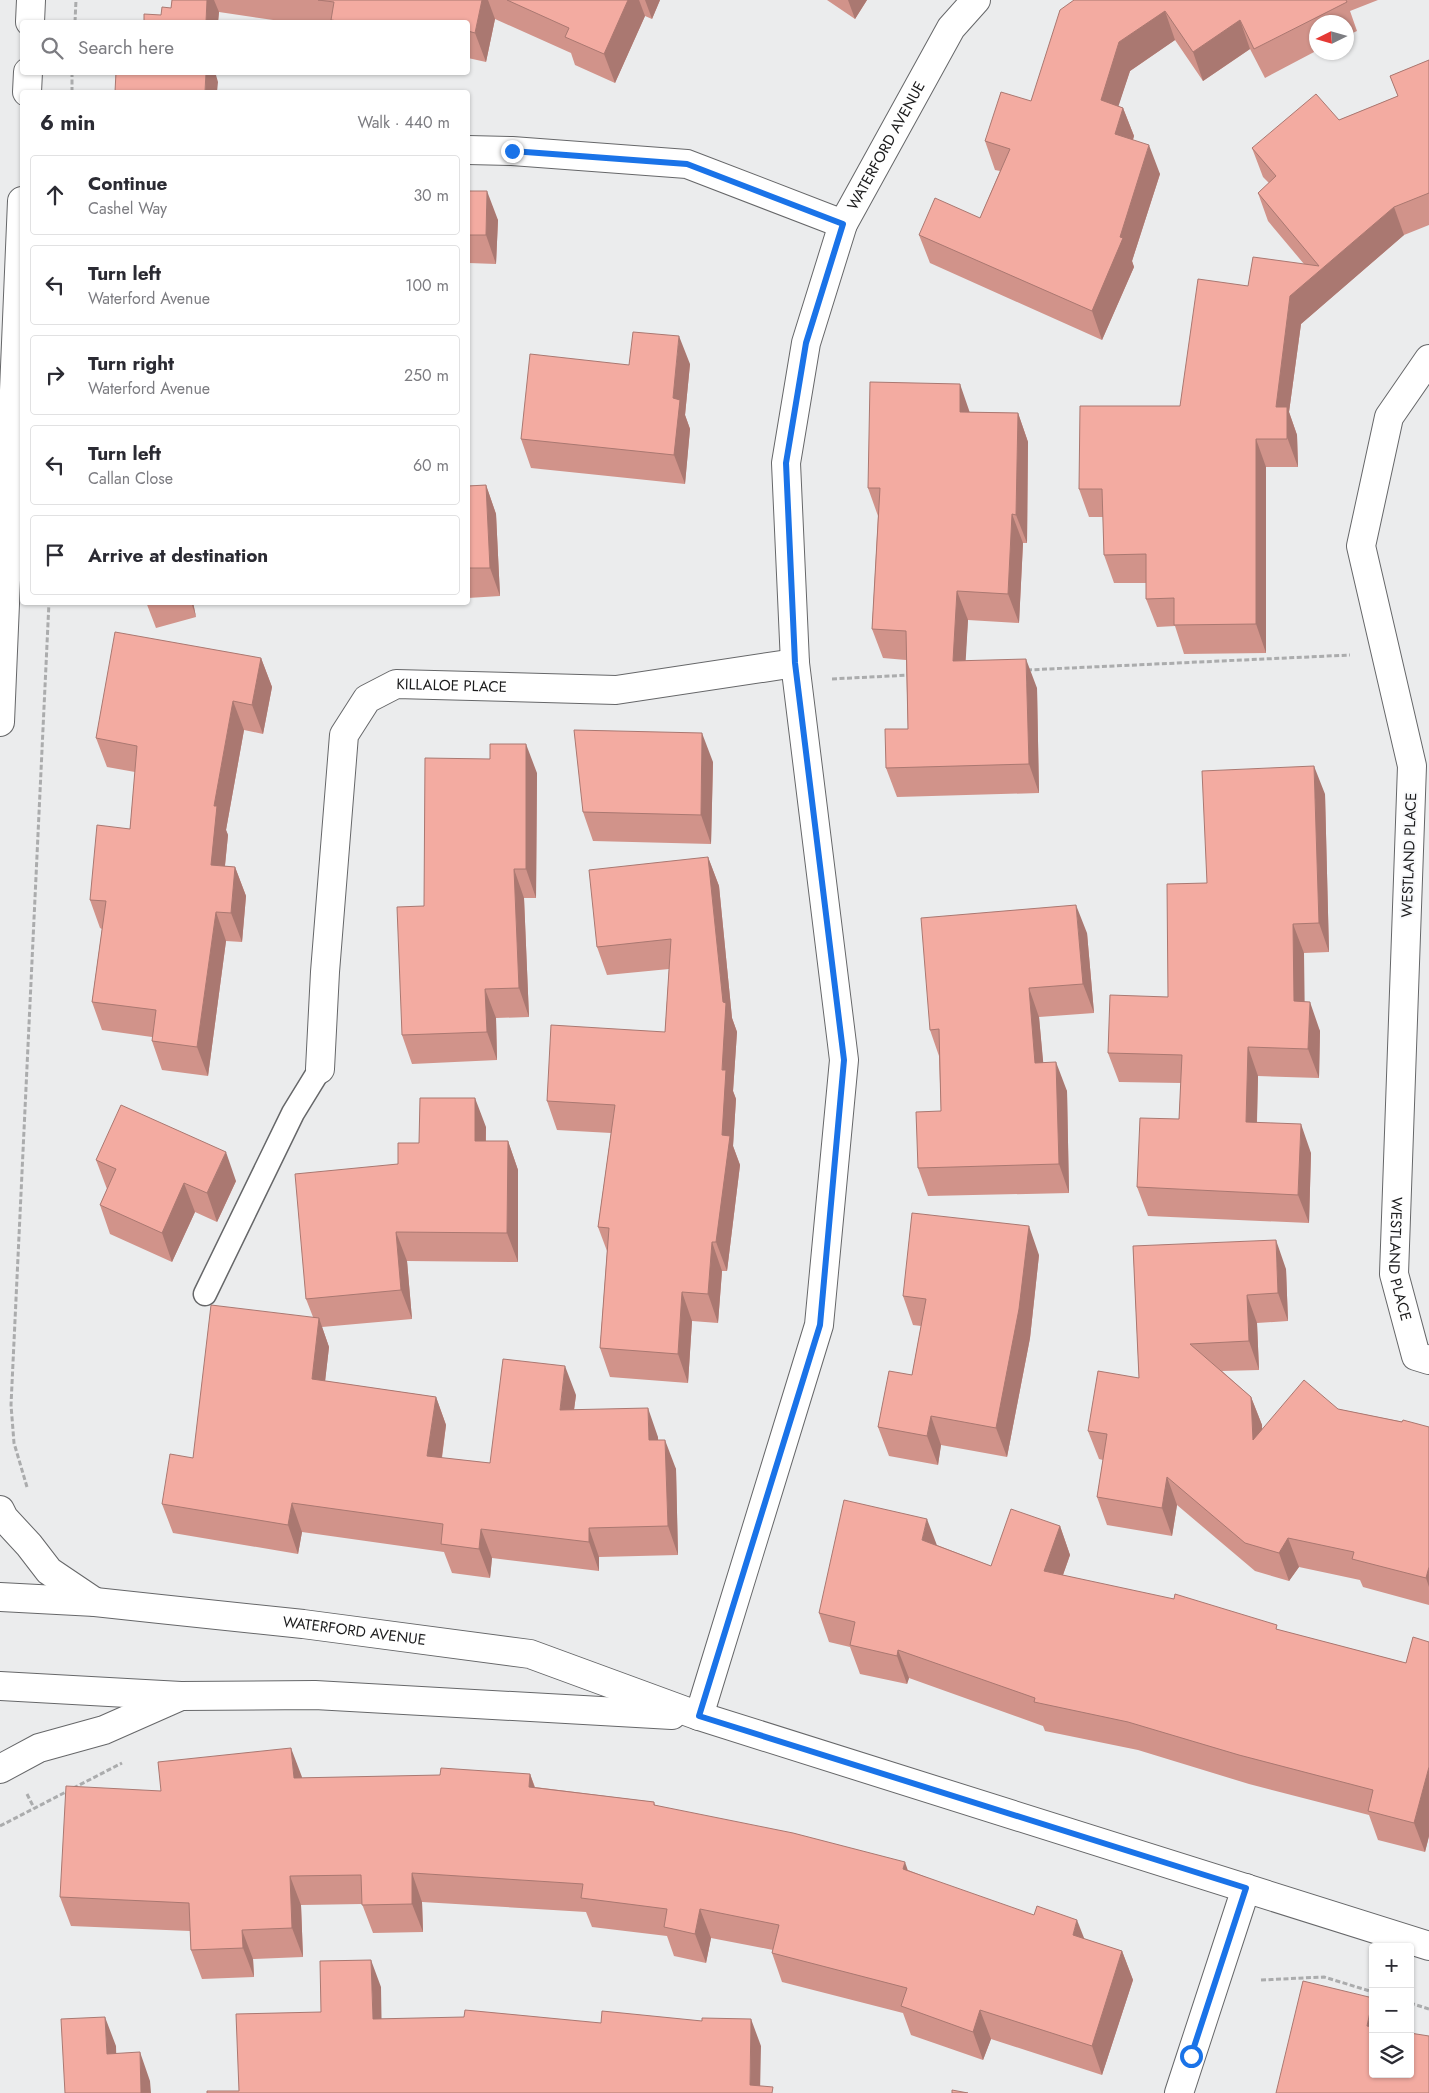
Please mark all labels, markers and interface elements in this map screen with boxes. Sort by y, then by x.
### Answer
north arrow [1309,15,1354,60]
search box [20,20,470,75]
icon: search [38,34,66,62]
text: Search here [78,34,174,61]
street label: WATERFORD AVENUE [842,77,931,214]
text: 6 min [40,108,95,138]
text: Walk · 440 m [357,111,450,134]
route end [501,140,524,163]
text: Continue [88,170,167,197]
icon: ahead [41,181,69,209]
text: 30 m [413,184,449,207]
text: Cashel Way [88,197,167,220]
text: Turn left [88,260,161,287]
icon: left [41,271,69,299]
text: 100 m [405,274,449,297]
text: Waterford Avenue [88,287,210,310]
text: Turn right [88,350,174,377]
icon: right [41,361,69,389]
text: 250 m [404,364,449,387]
text: Waterford Avenue [88,377,210,400]
text: Turn left [88,440,161,467]
icon: left [41,451,69,479]
text: 60 m [413,454,449,477]
text: Callan Close [88,467,173,490]
icon: arrive [41,541,69,569]
text: Arrive at destination [88,542,268,569]
street label: KILLALOE PLACE [396,673,507,698]
street label: WESTLAND PLACE [1396,792,1422,918]
street label: WESTLAND PLACE [1383,1196,1417,1323]
street label: WATERFORD AVENUE [282,1611,427,1651]
map controls [1369,1943,1414,2078]
button: + [1369,1943,1414,1988]
button: − [1369,1988,1414,2033]
button: layers [1369,2033,1414,2078]
route start [1180,2045,1203,2068]

